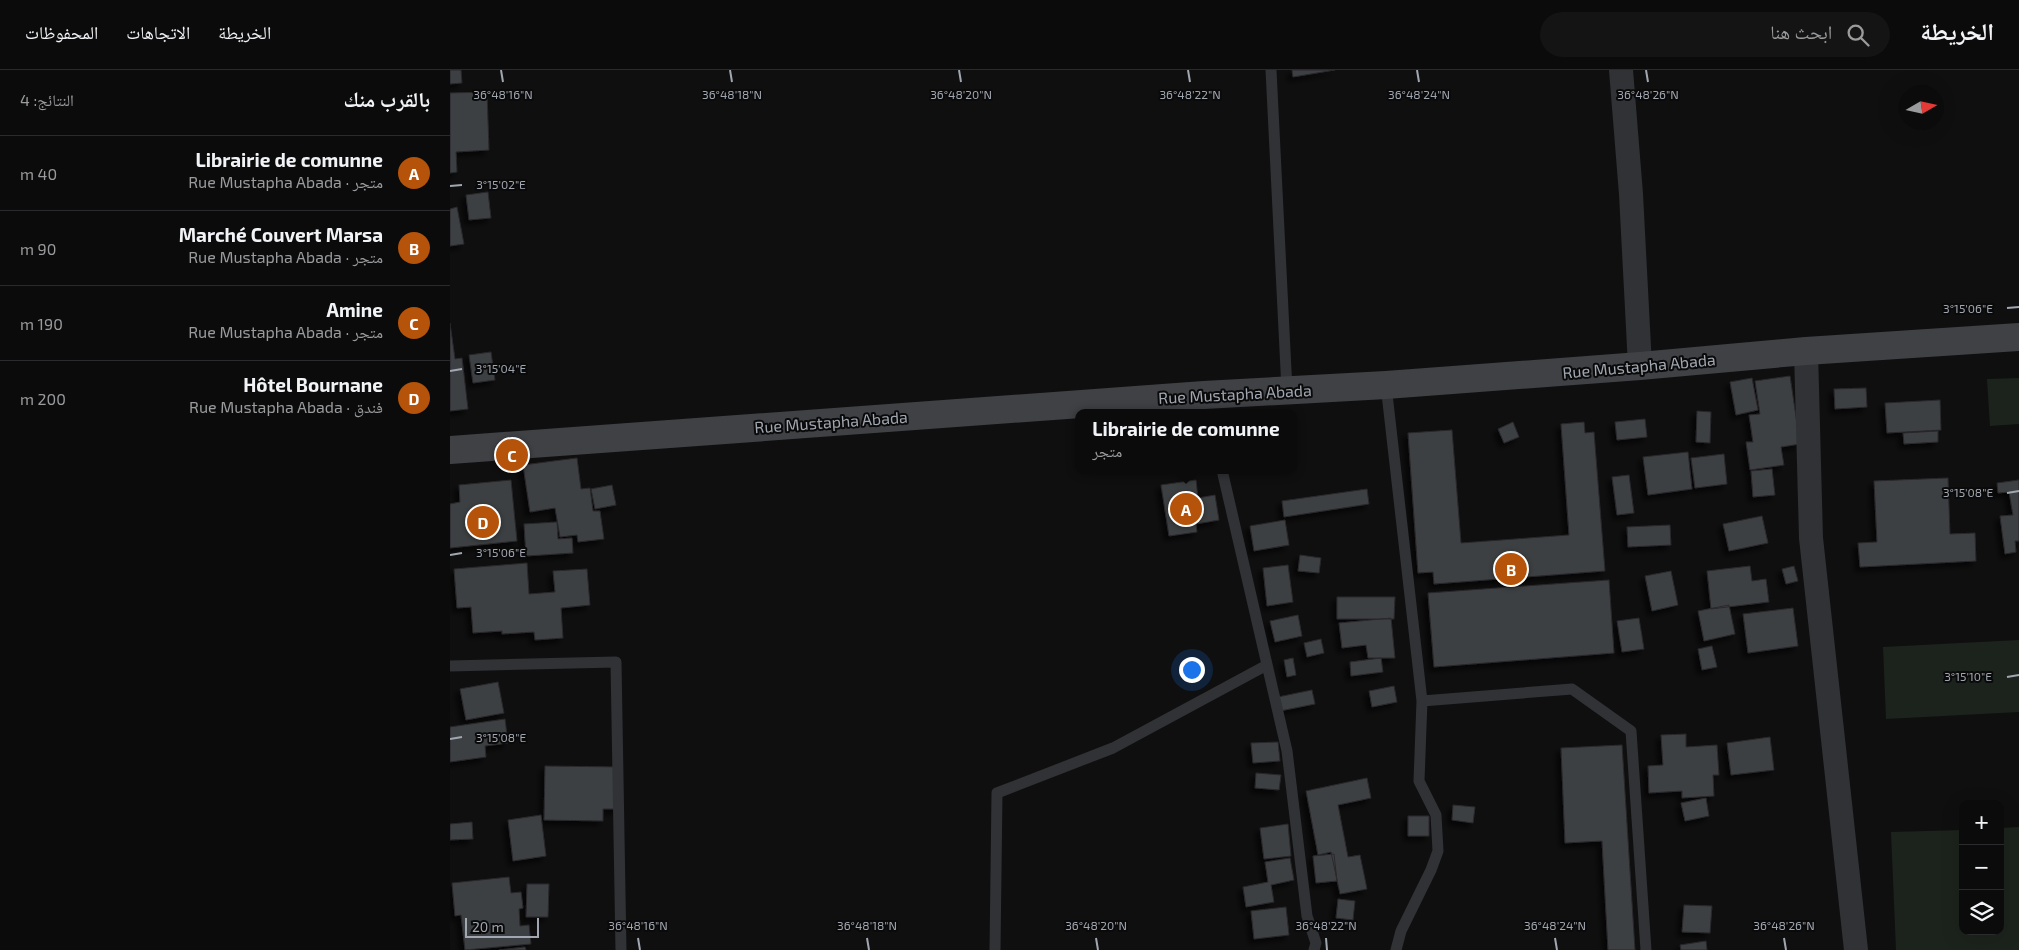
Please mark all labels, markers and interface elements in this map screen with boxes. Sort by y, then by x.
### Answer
search box [1540,12,1890,57]
text: الخريطة [1920,16,1994,45]
text: ابحث هنا [1770,20,1832,43]
text: المحفوظات [25,21,98,43]
text: الاتجاهات [126,21,190,43]
text: الخريطة [218,21,271,43]
icon: search [1844,21,1872,49]
north arrow [1899,85,1944,130]
text: بالقرب منك [344,86,430,111]
text: 36°48'16"N [473,87,533,101]
text: 36°48'18"N [702,87,762,101]
text: 36°48'20"N [930,87,992,101]
text: 36°48'22"N [1159,87,1221,101]
text: 36°48'24"N [1388,87,1450,101]
text: 36°48'26"N [1617,87,1679,101]
text: النتائج: 4 [20,90,74,109]
text: Librairie de comunne [195,148,383,171]
text: 40 m [20,164,57,183]
text: A [409,164,419,183]
text: متجر · Rue Mustapha Abada [188,172,383,191]
text: 3°15'02"E [476,177,526,191]
text: Marché Couvert Marsa [179,223,383,246]
text: 90 m [20,239,56,258]
text: B [409,239,419,258]
text: متجر · Rue Mustapha Abada [188,247,383,266]
text: Amine [326,298,383,321]
text: 3°15'06"E [1943,301,1993,315]
text: 190 m [20,314,63,333]
text: C [409,314,419,333]
text: متجر · Rue Mustapha Abada [188,322,383,341]
street label: Rue Mustapha Abada [1562,349,1716,382]
text: 3°15'04"E [476,361,526,375]
text: Hôtel Bournane [243,373,383,396]
street label: Rue Mustapha Abada [1158,380,1312,407]
text: 200 m [20,389,66,408]
text: D [409,389,419,408]
text: فندق · Rue Mustapha Abada [189,397,383,416]
street label: Rue Mustapha Abada [754,407,908,436]
popup [1075,409,1297,474]
text: Librairie de comunne [1092,417,1280,440]
pin: C [496,436,528,474]
text: متجر [1092,441,1122,460]
text: 3°15'08"E [1943,485,1993,499]
pin: A [1170,490,1202,528]
pin: D [467,503,499,541]
text: 3°15'06"E [476,545,526,559]
pin: B [1495,550,1527,588]
your location [1179,657,1205,683]
text: 3°15'10"E [1944,669,1992,683]
text: 3°15'08"E [476,730,526,744]
map controls [1959,800,2004,935]
button: + [1959,800,2004,845]
button: − [1959,845,2004,890]
button: layers [1959,890,2004,935]
scale bar [465,915,539,938]
text: 20 m [472,918,504,935]
text: 36°48'16"N [608,918,668,932]
text: 36°48'18"N [837,918,897,932]
text: 36°48'20"N [1065,918,1127,932]
text: 36°48'22"N [1295,918,1357,932]
text: 36°48'24"N [1524,918,1586,932]
text: 36°48'26"N [1753,918,1815,932]

